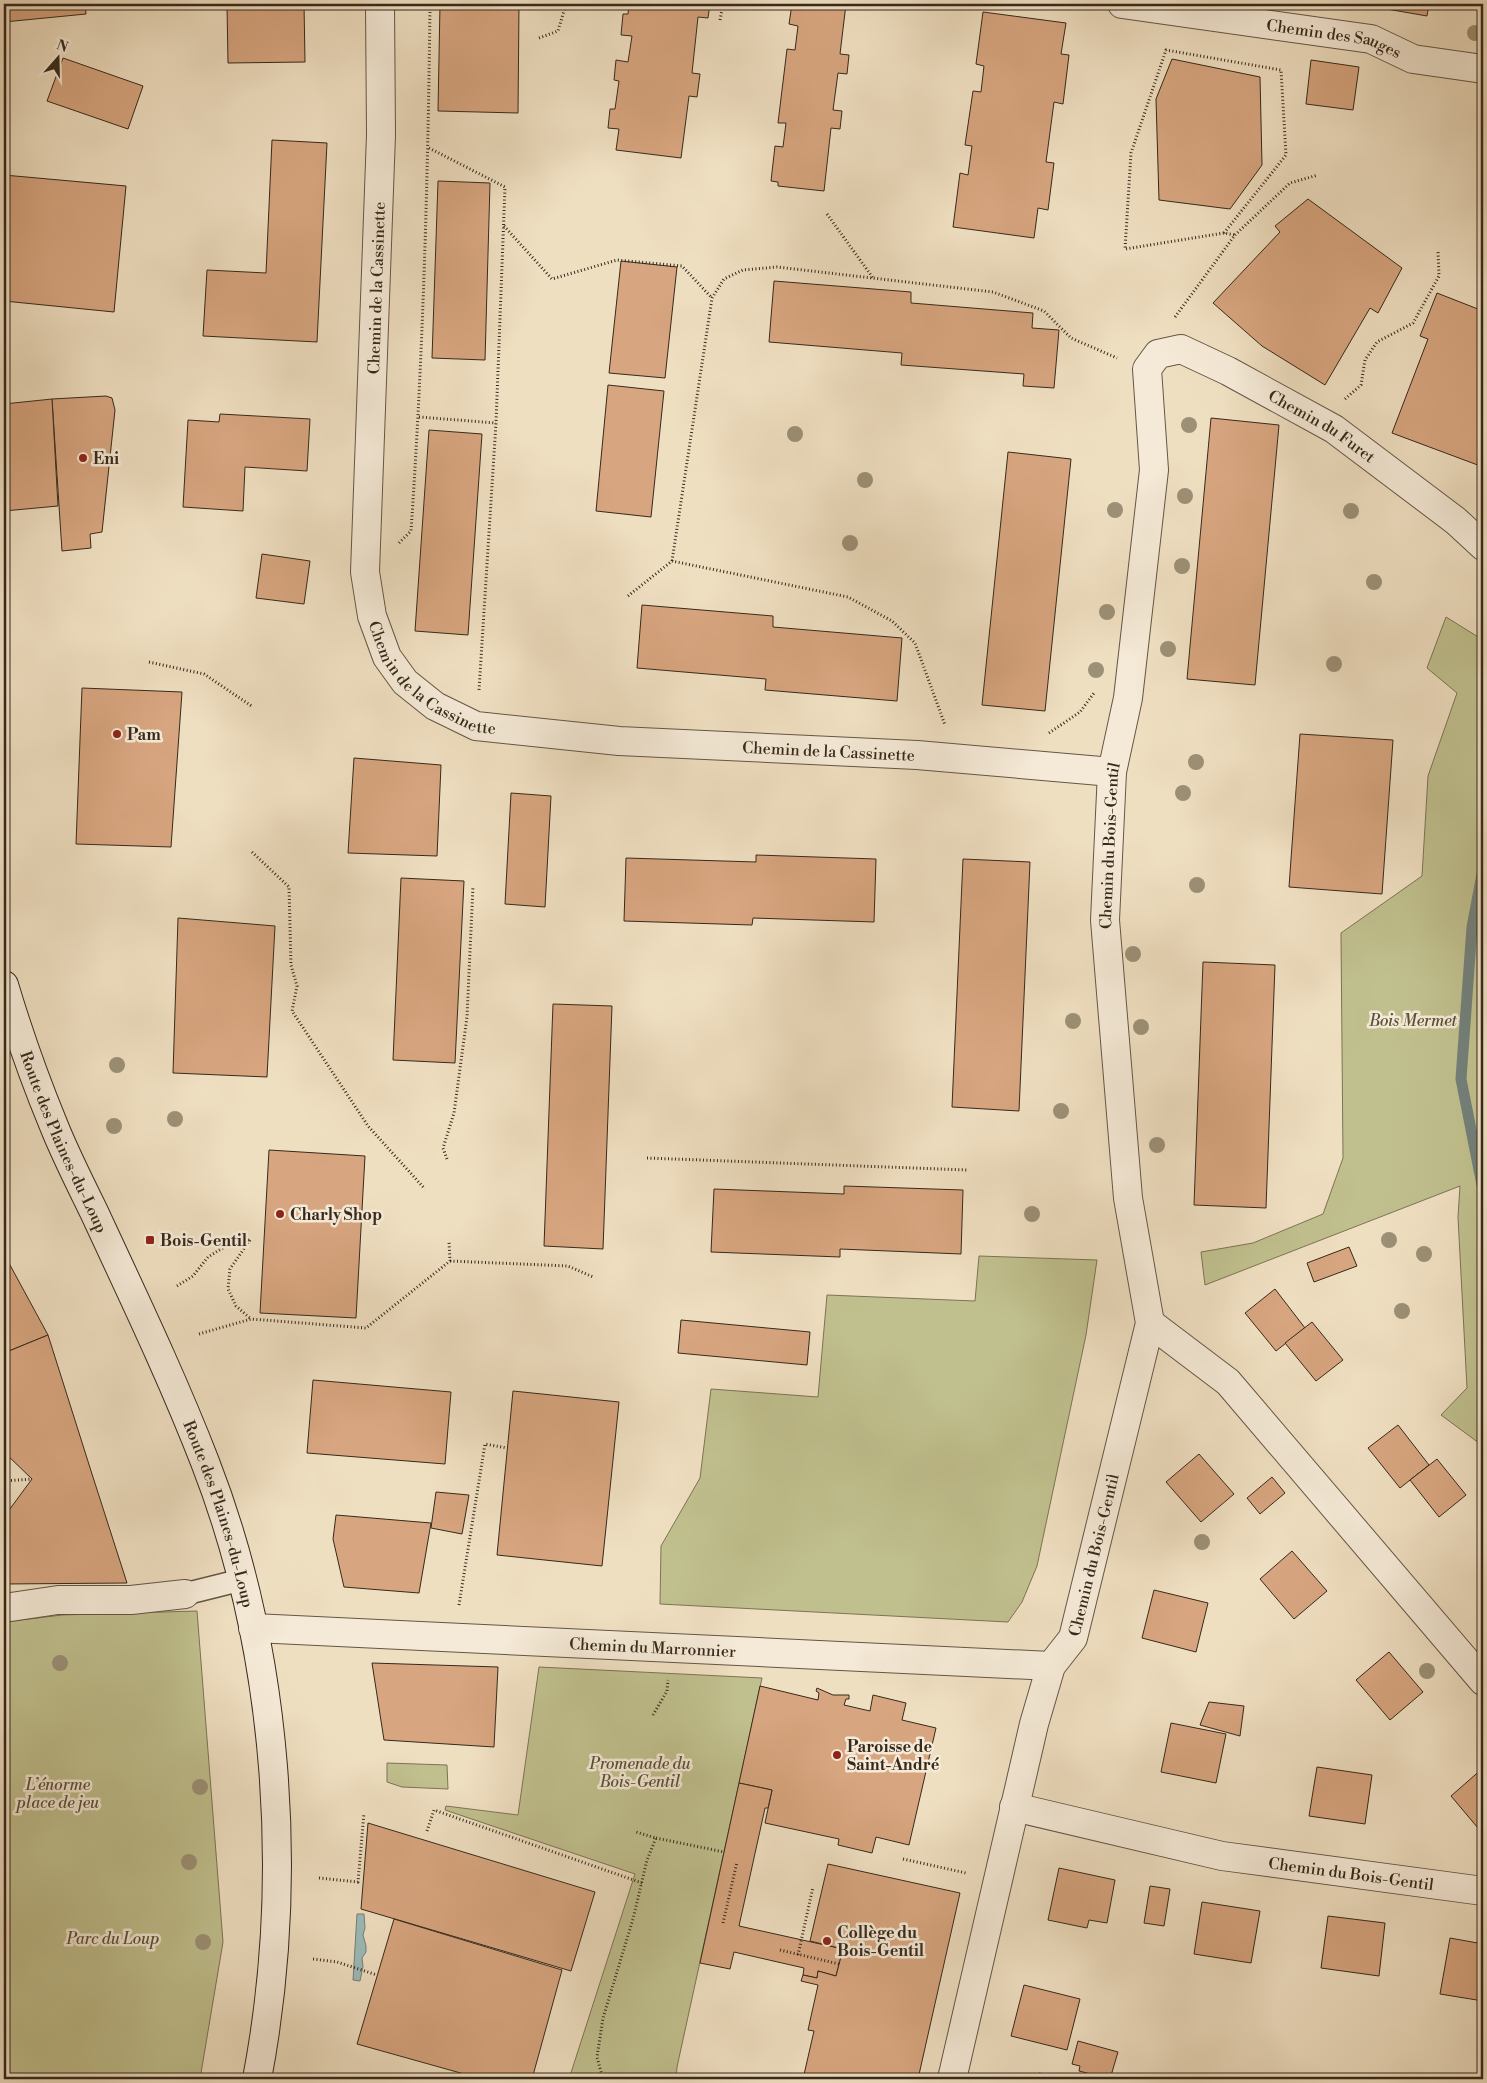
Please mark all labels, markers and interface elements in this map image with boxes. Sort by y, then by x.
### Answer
street label: Chemin des Sauges [1265,15,1404,63]
north arrow [32,32,82,82]
text: N [54,36,70,57]
street label: Chemin de la Cassinette [364,201,390,375]
street label: Chemin du Furet [1265,386,1379,468]
place label: Eni [93,449,119,469]
marker: Eni [77,452,89,464]
street label: Chemin de la Cassinette [364,618,497,739]
place label: Pam [127,725,161,745]
marker: Pam [111,728,123,740]
street label: Chemin de la Cassinette [742,738,915,766]
street label: Chemin du Bois-Gentil [1096,760,1125,930]
park label: Bois Mermet [1368,1011,1458,1031]
street label: Route des Plaines-du-Loup [15,1049,111,1236]
place label: Charly Shop [290,1205,382,1225]
marker: Charly Shop [274,1208,286,1220]
place label: Bois-Gentil [160,1231,248,1251]
marker: Bois-Gentil [144,1234,156,1246]
street label: Route des Plaines-du-Loup [178,1418,258,1610]
street label: Chemin du Bois-Gentil [1065,1471,1124,1638]
street label: Chemin du Marronnier [569,1634,736,1662]
place label: Paroisse de Saint-André [847,1737,940,1775]
marker: Paroisse de Saint-André [831,1749,843,1761]
park label: Promenade du Bois-Gentil [588,1754,691,1792]
park label: L’énorme place de jeu [15,1775,100,1813]
street label: Chemin du Bois-Gentil [1267,1853,1435,1895]
place label: Collège du Bois-Gentil [837,1923,925,1961]
park label: Parc du Loup [66,1929,159,1949]
marker: Collège du Bois-Gentil [821,1935,833,1947]

